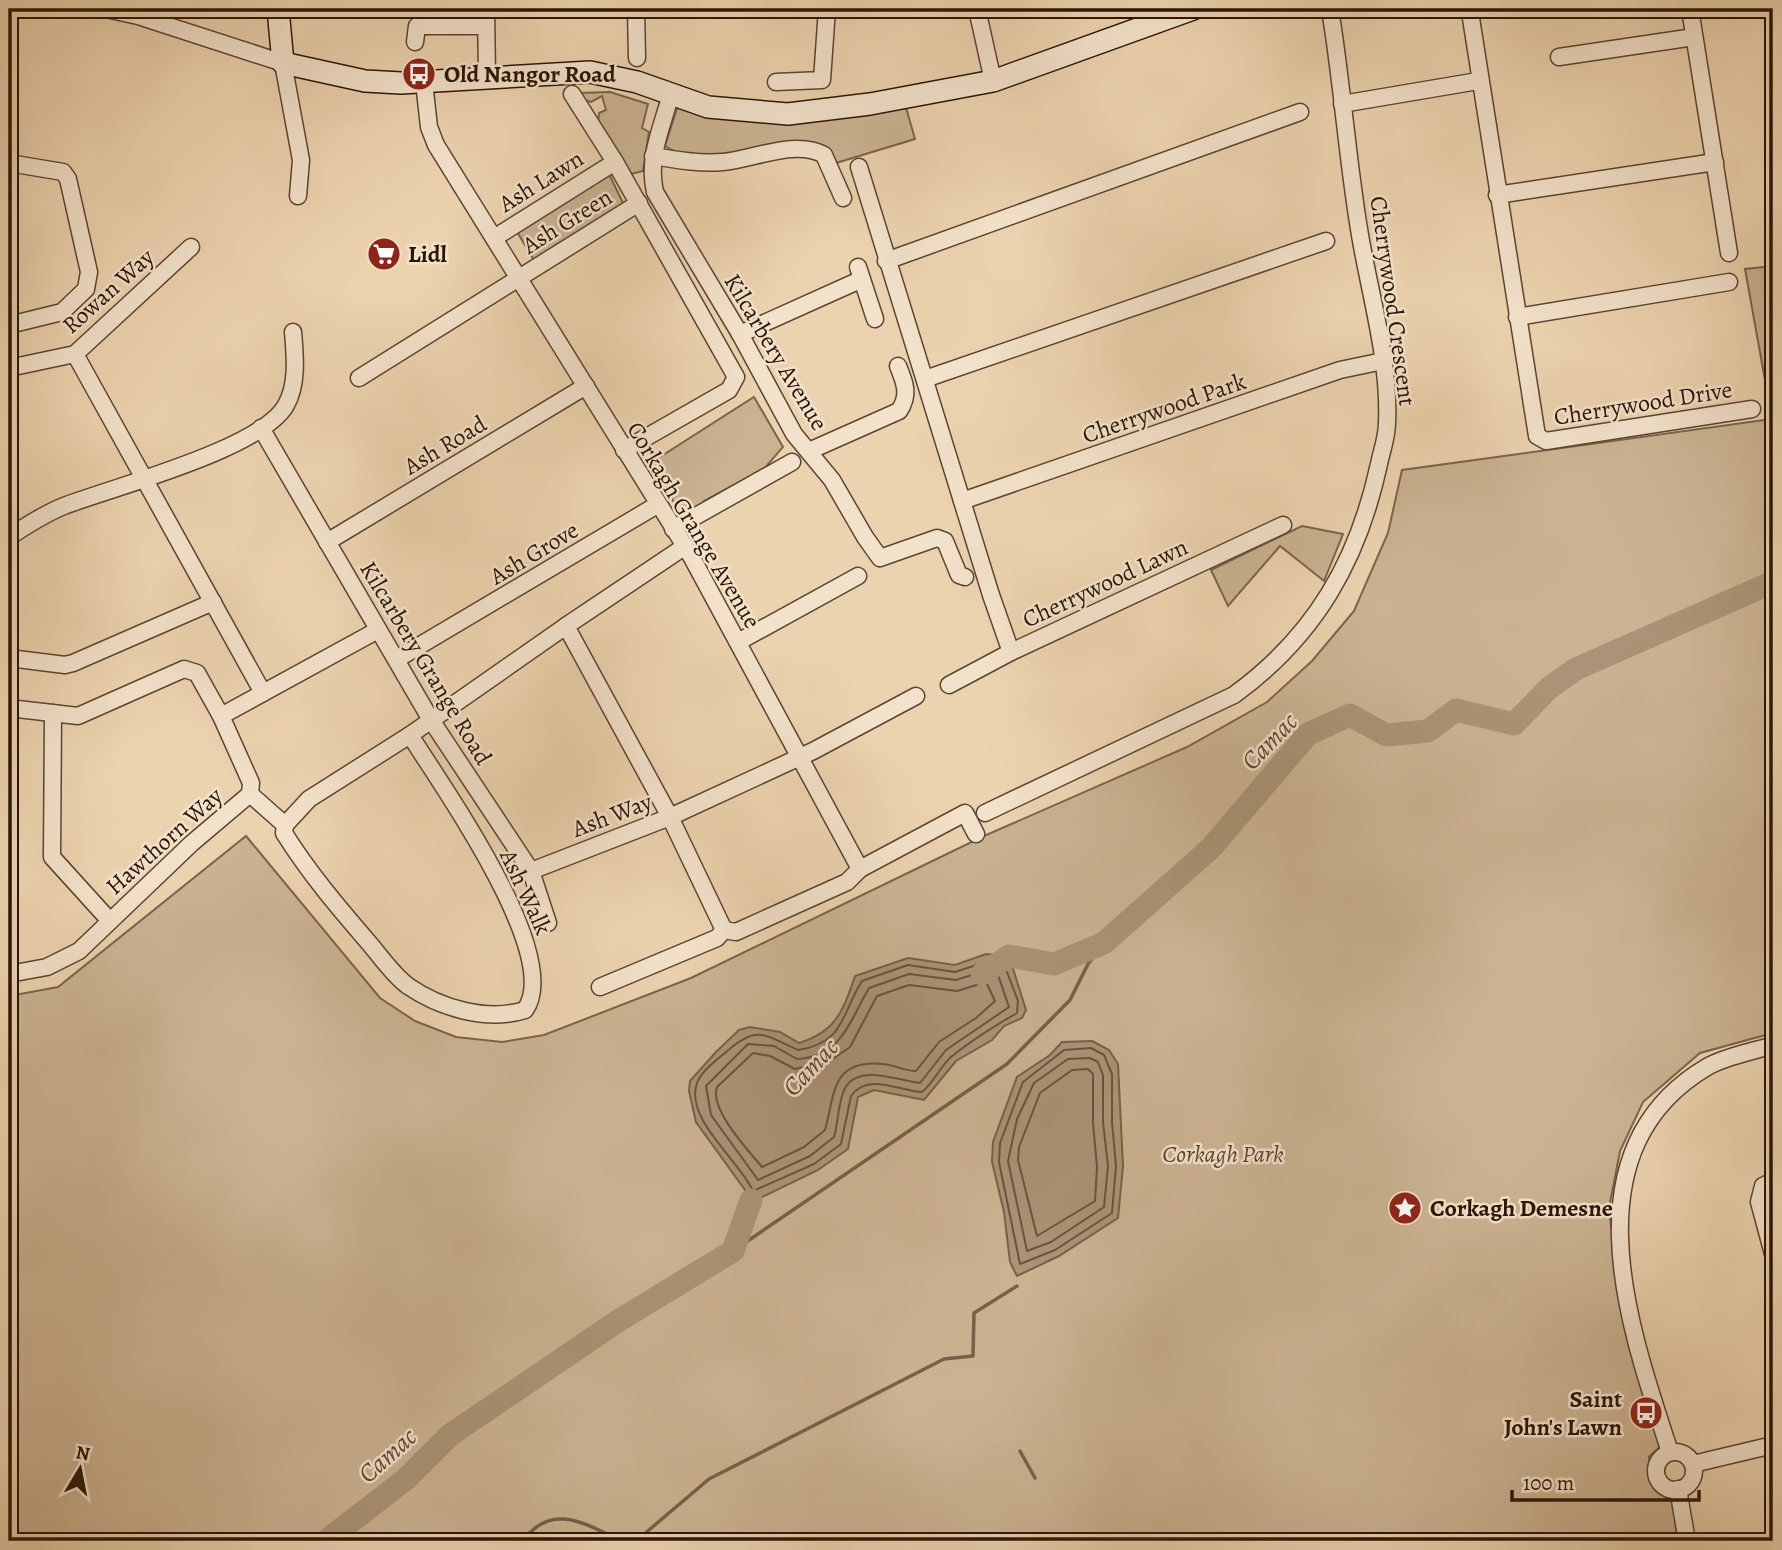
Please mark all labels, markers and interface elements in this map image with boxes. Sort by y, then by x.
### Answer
bus stop icon: Old Nangor Road [400,55,438,93]
place label: Old Nangor Road [444,58,616,90]
street label: Ash Lawn [492,142,589,220]
street label: Ash Green [515,181,618,262]
street label: Cherrywood Crescent [1362,194,1424,408]
supermarket icon: Lidl [365,235,403,273]
place label: Lidl [408,238,448,270]
street label: Rowan Way [55,241,161,341]
street label: Kilcarbery Avenue [717,268,835,436]
street label: Cherrywood Park [1078,365,1250,451]
street label: Cherrywood Drive [1552,373,1734,433]
street label: Ash Road [397,408,492,483]
street label: Corkagh Grange Avenue [620,416,768,634]
street label: Ash Grove [483,514,584,593]
street label: Cherrywood Lawn [1017,531,1193,635]
street label: Kilcarbery Grange Road [352,555,500,771]
water label: Camac [1233,704,1306,778]
street label: Hawthorn Way [99,780,230,902]
street label: Ash Way [567,785,657,845]
street label: Ash Walk [492,843,560,940]
water label: Camac [775,1030,847,1104]
park label: Corkagh Park [1162,1138,1284,1170]
place icon: Corkagh Demesne [1386,1189,1424,1227]
place label: Corkagh Demesne [1430,1192,1613,1224]
place label: Saint John's Lawn [1504,1383,1623,1443]
bus stop icon: Saint John's Lawn [1627,1394,1665,1432]
water label: Camac [351,1419,425,1491]
north arrow [46,1434,116,1504]
text: N [74,1439,92,1467]
scale bar [1512,1459,1700,1503]
text: 100 m [1523,1469,1574,1497]

